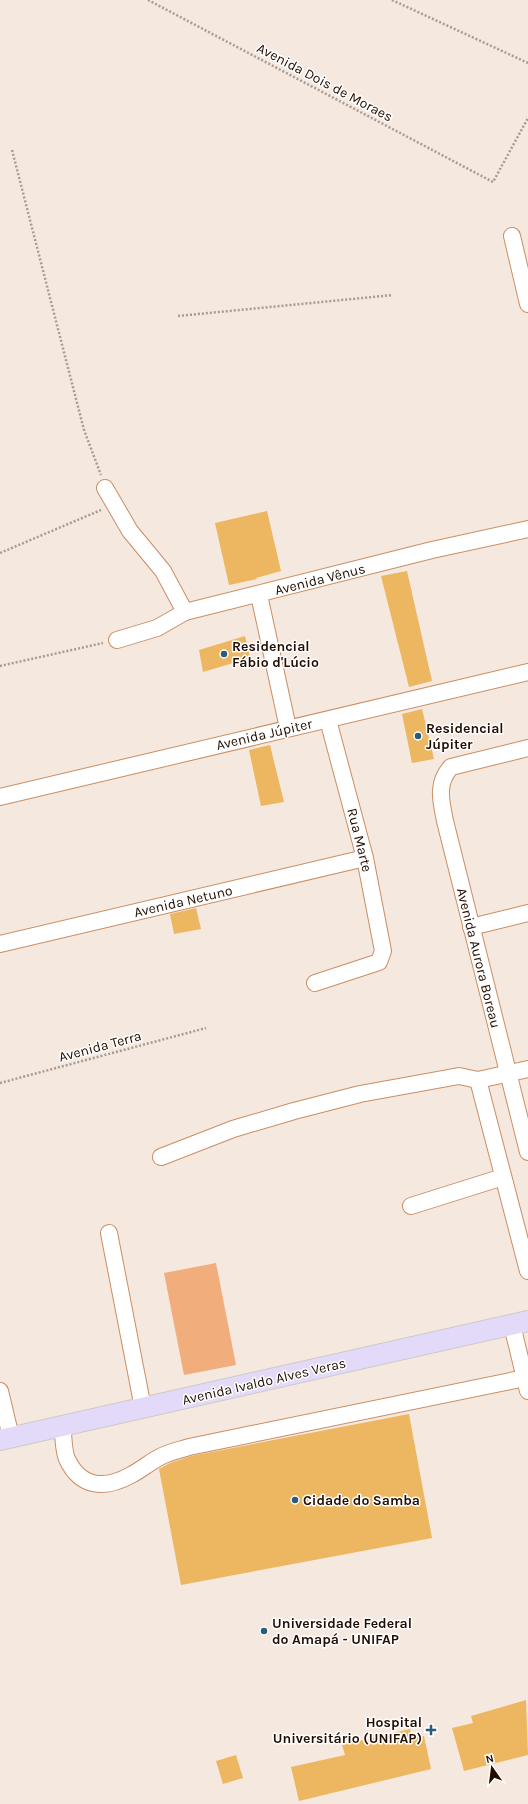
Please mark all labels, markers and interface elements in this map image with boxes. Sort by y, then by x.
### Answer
street label: Avenida Dois de Moraes [254,39,396,125]
street label: Avenida Vênus [273,560,367,599]
place label: Residencial Fábio d'Lúcio [232,638,319,671]
marker: Residencial Fábio d'Lúcio [219,649,229,659]
street label: Avenida Júpiter [215,715,315,754]
place label: Residencial Júpiter [426,720,504,753]
marker: Residencial Júpiter [413,731,423,741]
street label: Rua Marte [343,806,376,874]
street label: Avenida Netuno [132,882,234,921]
street label: Avenida Aurora Boreau [453,886,504,1030]
street label: Avenida Terra [57,1027,143,1066]
street label: Avenida Ivaldo Alves Veras [181,1354,348,1409]
place label: Cidade do Samba [303,1492,420,1509]
marker: Cidade do Samba [290,1495,300,1505]
place label: Universidade Federal do Amapá - UNIFAP [272,1615,412,1648]
marker: Universidade Federal do Amapá - UNIFAP [259,1626,269,1636]
place label: Hospital Universitário (UNIFAP) [273,1714,422,1747]
marker: Hospital Universitário (UNIFAP) [425,1724,437,1736]
north arrow [472,1748,512,1788]
text: N [484,1752,495,1766]

